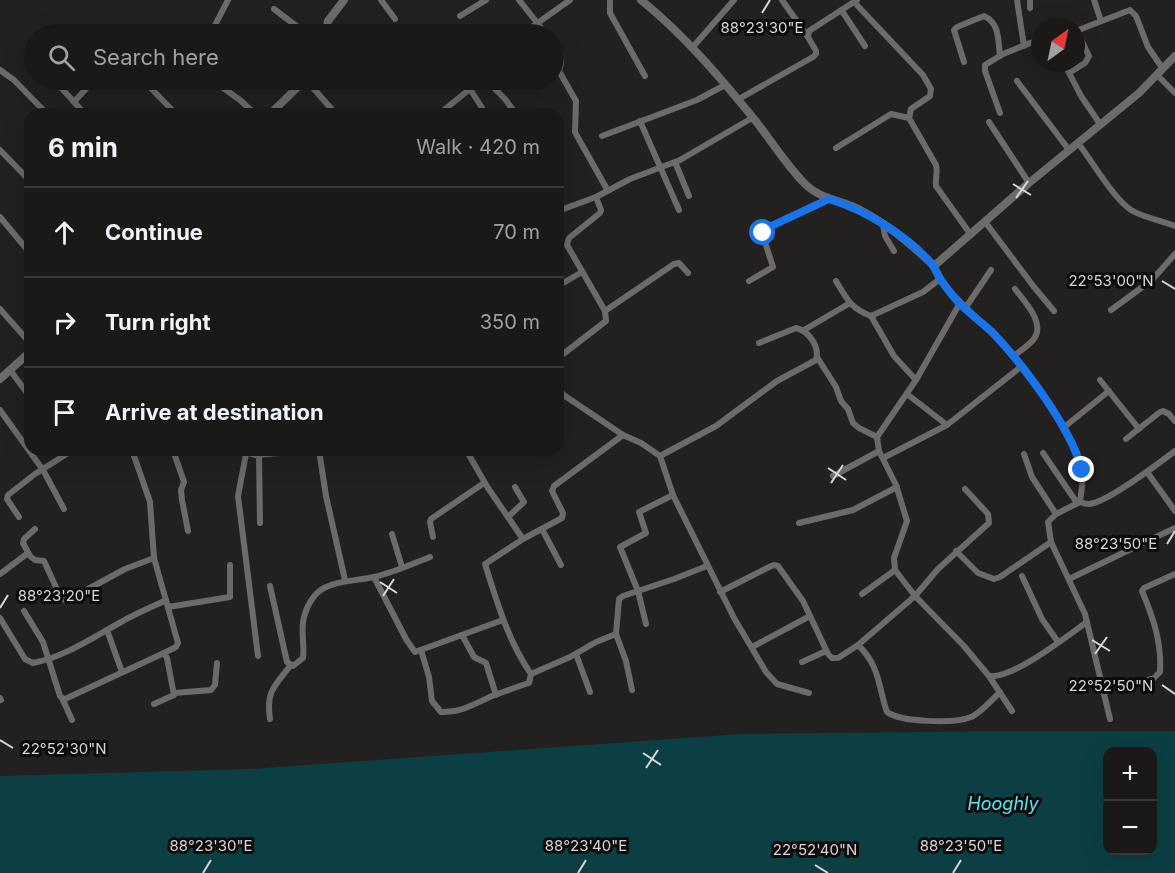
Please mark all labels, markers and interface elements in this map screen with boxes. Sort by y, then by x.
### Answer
text: 88°23'30"E [721,18,803,37]
north arrow [1031,18,1085,72]
search box [24,24,564,90]
icon: search [45,41,78,74]
text: Search here [93,44,219,70]
text: 6 min [48,132,118,163]
text: Walk · 420 m [416,135,540,159]
icon: ahead [48,216,81,249]
text: Continue [105,219,203,245]
route start [749,219,775,245]
text: 70 m [493,220,540,244]
text: 22°53'00"N [1068,271,1154,290]
icon: right [48,306,81,339]
text: Turn right [105,309,211,335]
text: 350 m [480,310,540,334]
icon: arrive [48,396,81,429]
text: Arrive at destination [105,399,324,425]
route end [1068,456,1094,482]
text: 88°23'50"E [1075,534,1157,553]
text: 88°23'20"E [18,586,100,605]
text: 22°52'50"N [1069,676,1153,695]
text: 22°52'30"N [22,739,106,758]
map controls [1103,747,1157,855]
button: + [1103,747,1157,801]
water label: Hooghly [967,793,1039,814]
button: − [1103,801,1157,855]
text: 88°23'30"E [170,836,252,855]
text: 88°23'40"E [545,836,627,855]
text: 88°23'50"E [920,836,1002,855]
text: 22°52'40"N [773,840,857,859]

